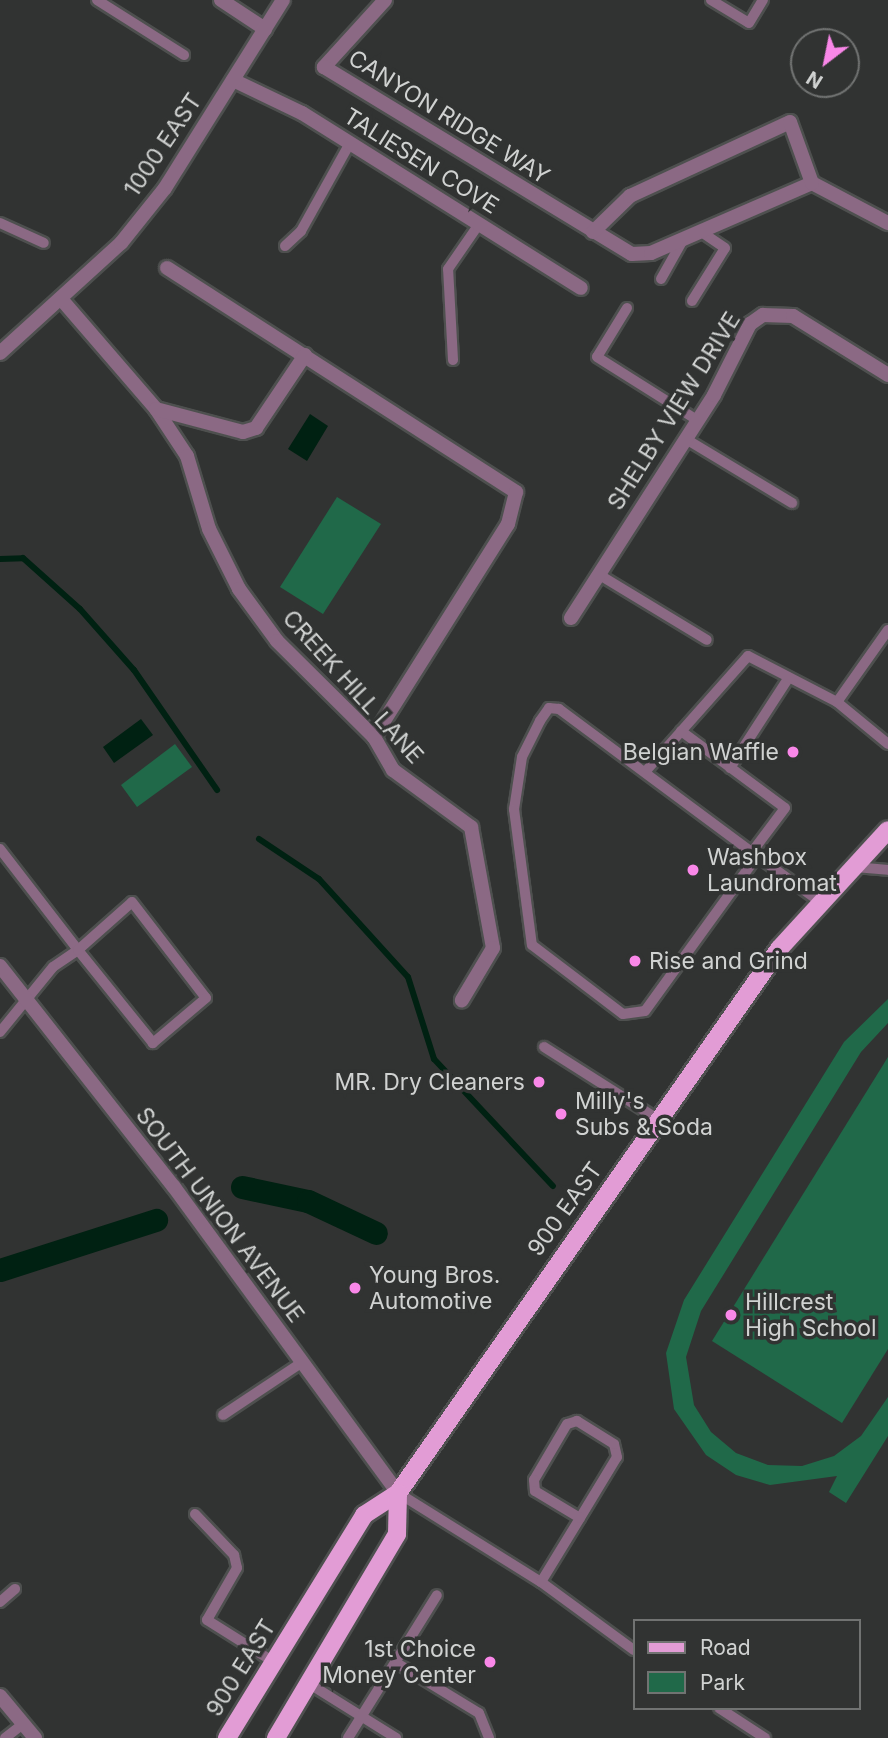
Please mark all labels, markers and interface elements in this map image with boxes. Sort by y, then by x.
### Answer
north arrow [790,28,860,98]
street label: CANYON RIDGE WAY [343,44,555,190]
text: N [802,66,827,93]
street label: 1000 EAST [118,88,208,202]
street label: TALIESEN COVE [338,102,504,220]
street label: SHELBY VIEW DRIVE [602,307,746,515]
street label: CREEK HILL LANE [277,605,429,769]
place label: Belgian Waffle [623,738,779,766]
marker: Belgian Waffle [785,744,801,760]
place label: Washbox Laundromat [707,843,837,897]
marker: Washbox Laundromat [685,862,701,878]
place label: Rise and Grind [649,947,808,975]
marker: Rise and Grind [627,953,643,969]
place label: MR. Dry Cleaners [335,1068,525,1096]
marker: MR. Dry Cleaners [531,1074,547,1090]
place label: Milly's Subs & Soda [575,1087,713,1141]
street label: SOUTH UNION AVENUE [130,1102,310,1328]
marker: Milly's Subs & Soda [553,1106,569,1122]
street label: 900 EAST [522,1157,608,1261]
place label: Young Bros. Automotive [369,1261,500,1315]
marker: Young Bros. Automotive [347,1280,363,1296]
place label: Hillcrest High School [745,1288,876,1342]
marker: Hillcrest High School [723,1307,739,1323]
street label: 900 EAST [200,1614,282,1722]
legend [632,1619,860,1710]
place label: 1st Choice Money Center [322,1635,476,1689]
text: Road [700,1635,751,1660]
marker: 1st Choice Money Center [482,1654,498,1670]
text: Park [700,1670,745,1695]

